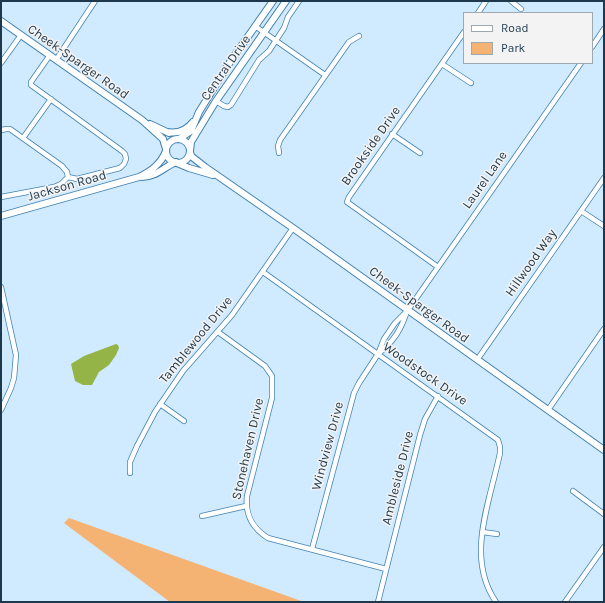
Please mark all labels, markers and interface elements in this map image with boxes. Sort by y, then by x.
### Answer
legend [463,12,593,64]
street label: Cheek-Sparger Road [24,21,132,103]
text: Road [501,21,529,35]
street label: Central Drive [198,32,254,104]
text: Park [501,41,525,55]
street label: Brookside Drive [338,103,404,189]
street label: Laurel Lane [459,148,511,212]
street label: Jackson Road [26,167,108,205]
street label: Hillwood Way [502,226,560,300]
street label: Cheek-Sparger Road [366,263,472,347]
street label: Tamblewood Drive [156,293,236,387]
street label: Woodstock Drive [380,339,470,409]
street label: Stonehaven Drive [229,397,267,501]
street label: Windview Drive [309,400,347,492]
street label: Ambleside Drive [379,429,417,527]

